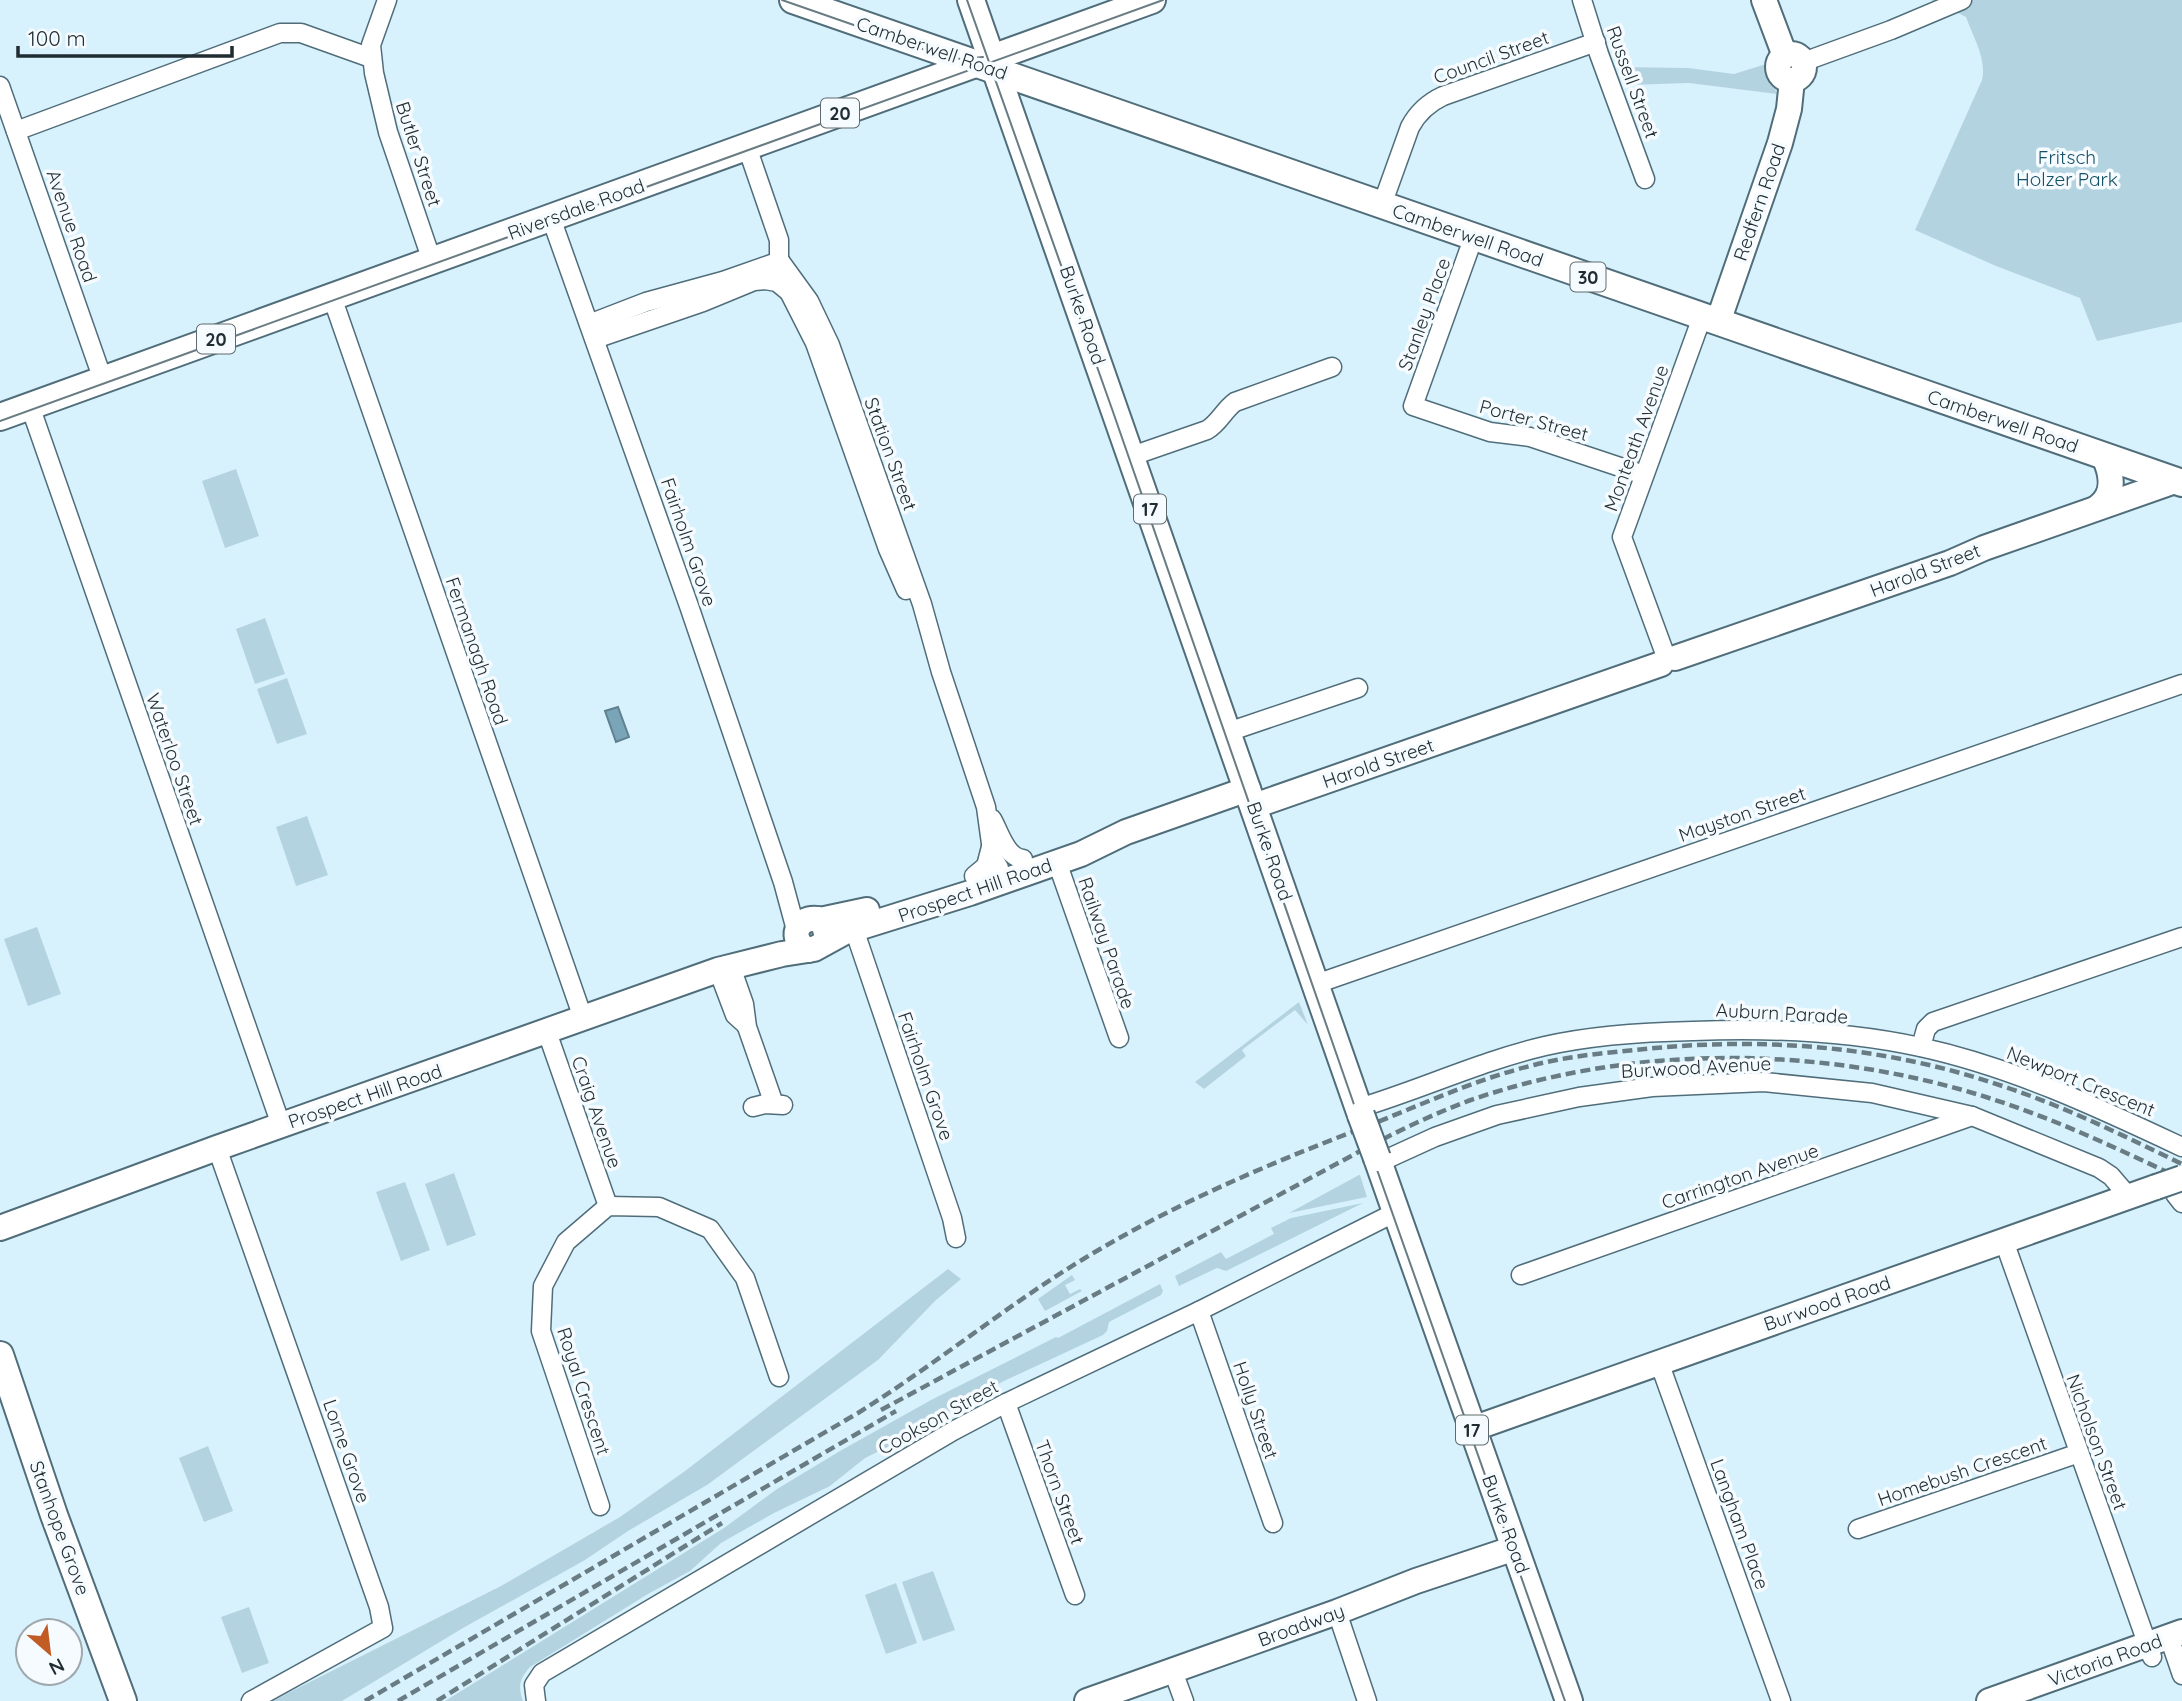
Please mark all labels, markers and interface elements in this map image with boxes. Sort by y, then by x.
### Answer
street label: Camberwell Road [853,11,1011,85]
scale bar [18,14,231,58]
street label: Russell Street [1602,23,1664,141]
text: 100 m [28,25,86,51]
street label: Council Street [1430,25,1552,89]
street label: Butler Street [391,98,447,210]
road number: 20 [821,98,859,128]
street label: Redfern Road [1728,140,1790,264]
park label: Fritsch Holzer Park [2016,145,2118,191]
street label: Avenue Road [42,167,102,285]
street label: Riversdale Road [504,173,648,245]
street label: Camberwell Road [1389,198,1547,272]
street label: Stanley Place [1393,254,1455,374]
street label: Burke Road [1055,262,1111,368]
road number: 30 [1570,262,1606,292]
road number: 20 [197,324,235,354]
street label: Monteath Avenue [1598,361,1674,515]
street label: Camberwell Road [1924,384,2082,458]
street label: Station Street [859,394,923,514]
street label: Porter Street [1477,394,1591,446]
street label: Fairholm Grove [656,474,722,610]
road number: 17 [1134,494,1166,524]
street label: Harold Street [1866,538,1984,602]
street label: Fermanagh Road [440,574,514,728]
street label: Waterloo Street [141,690,209,828]
street label: Harold Street [1319,733,1437,793]
street label: Mayston Street [1675,781,1809,847]
street label: Burke Road [1242,798,1298,904]
street label: Prospect Hill Road [895,852,1055,928]
street label: Railway Parade [1073,874,1141,1012]
street label: Auburn Parade [1715,998,1849,1028]
street label: Fairholm Grove [893,1008,959,1144]
street label: Newport Crescent [2003,1040,2159,1122]
street label: Burwood Avenue [1620,1051,1772,1083]
street label: Craig Avenue [567,1053,627,1171]
street label: Prospect Hill Road [285,1058,445,1134]
street label: Carrington Avenue [1658,1138,1822,1214]
street label: Burwood Road [1760,1270,1894,1336]
street label: Royal Crescent [552,1324,616,1458]
street label: Holly Street [1228,1358,1284,1462]
street label: Nicholson Street [2061,1371,2133,1513]
street label: Cookson Street [874,1374,1002,1460]
street label: Lorne Grove [318,1396,376,1506]
road number: 17 [1456,1415,1488,1444]
street label: Homebush Crescent [1874,1431,2050,1511]
street label: Thorn Street [1030,1437,1090,1547]
street label: Langham Place [1705,1455,1775,1593]
street label: Stanhope Grove [25,1457,95,1599]
street label: Burke Road [1477,1471,1535,1577]
street label: Broadway [1254,1598,1348,1652]
north arrow [14,1617,84,1687]
street label: Victoria Road [2045,1628,2165,1692]
text: N [45,1653,69,1681]

